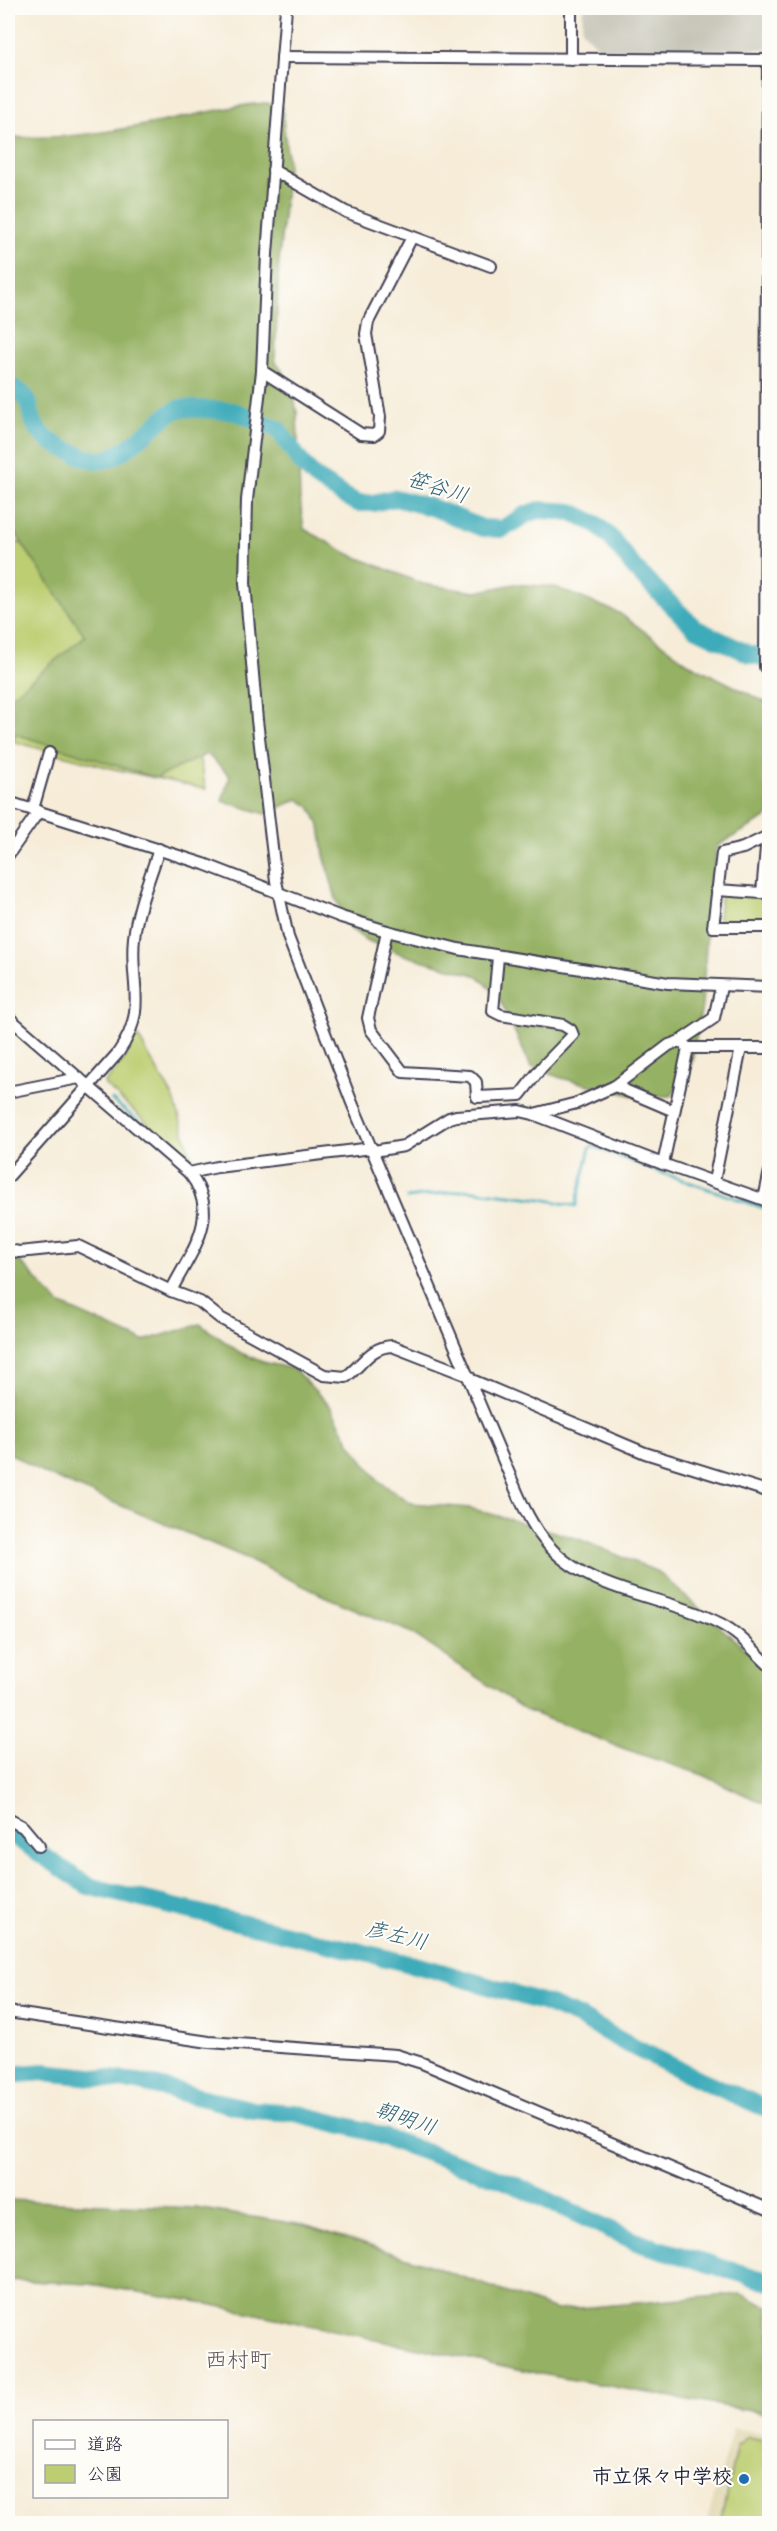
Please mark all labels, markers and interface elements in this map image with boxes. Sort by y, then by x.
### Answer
water label: 笹谷川 [402,466,472,514]
water label: 彦左川 [362,1916,430,1960]
water label: 朝明川 [370,2097,440,2145]
district label: 西村町 [205,2347,271,2378]
legend [33,2420,228,2498]
text: 道路 [87,2434,123,2459]
text: 公園 [87,2464,123,2489]
place label: 市立保々中学校 [592,2465,732,2493]
marker: 市立保々中学校 [737,2472,751,2486]

